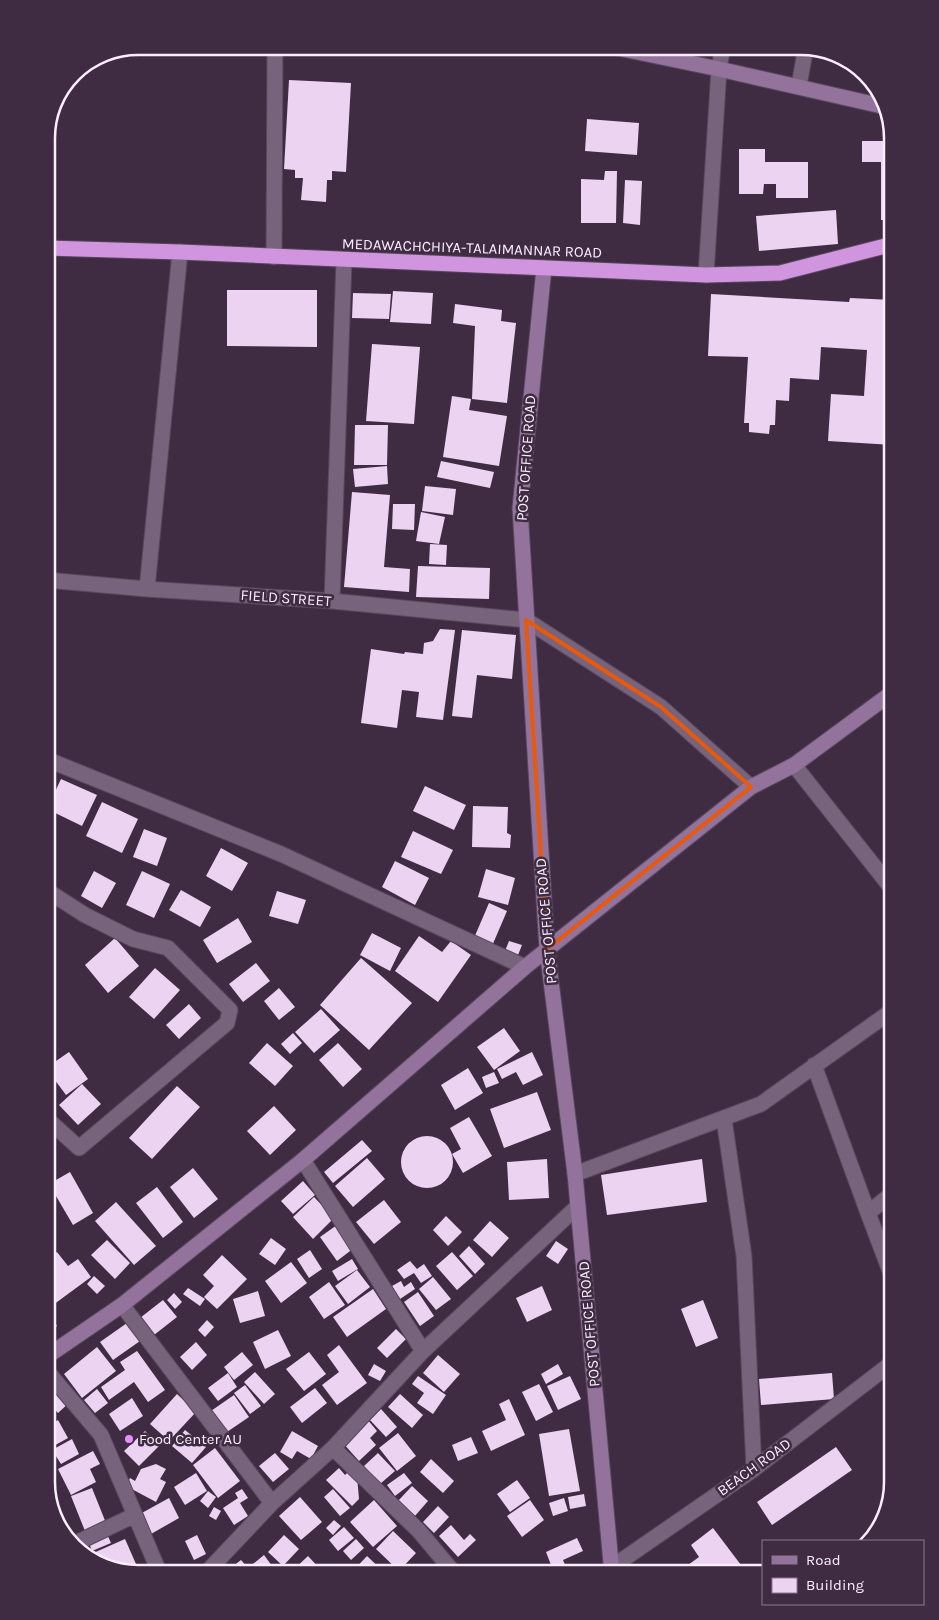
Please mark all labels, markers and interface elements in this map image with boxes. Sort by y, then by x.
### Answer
street label: MEDAWACHCHIYA-TALAIMANNAR ROAD [342,234,602,262]
street label: POST OFFICE ROAD [513,394,539,522]
street label: FIELD STREET [240,586,333,610]
street label: POST OFFICE ROAD [532,857,560,985]
street label: POST OFFICE ROAD [575,1260,603,1388]
place label: Food Center AU [139,1430,242,1448]
marker: Food Center AU [123,1433,135,1445]
street label: BEACH ROAD [714,1434,794,1500]
legend [762,1540,924,1605]
text: Road [806,1551,841,1569]
text: Building [806,1576,864,1594]

